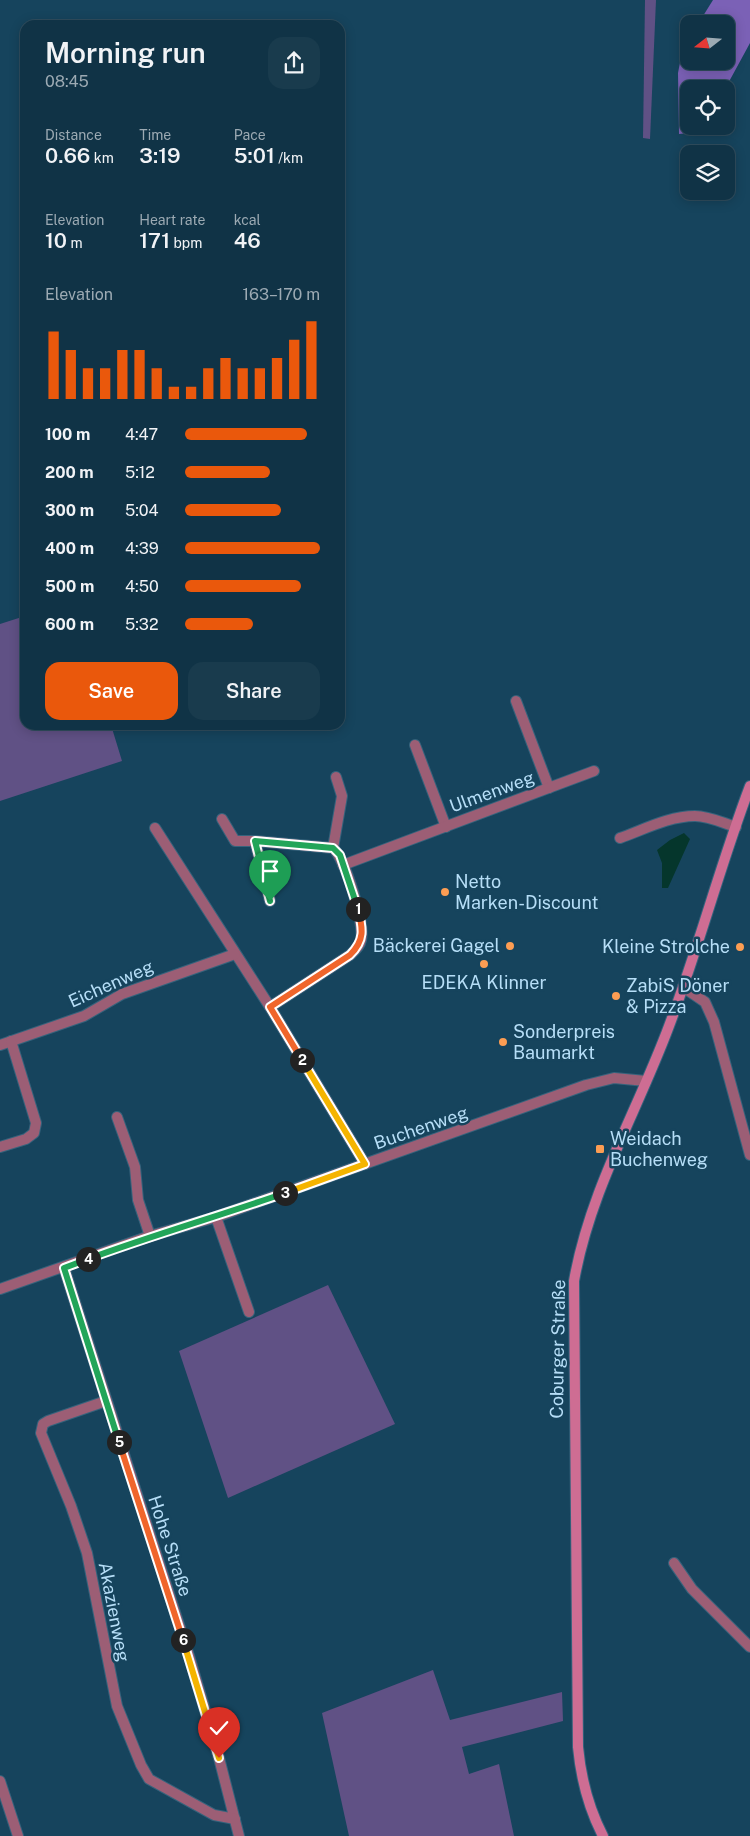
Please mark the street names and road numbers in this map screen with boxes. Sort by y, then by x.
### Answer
street label: Ulmenweg [446,766,537,817]
street label: Eichenweg [65,955,157,1012]
street label: Buchenweg [371,1102,471,1153]
street label: Coburger Straße [546,1279,569,1419]
street label: Hohe Straße [144,1493,197,1599]
street label: Akazienweg [95,1560,134,1664]

